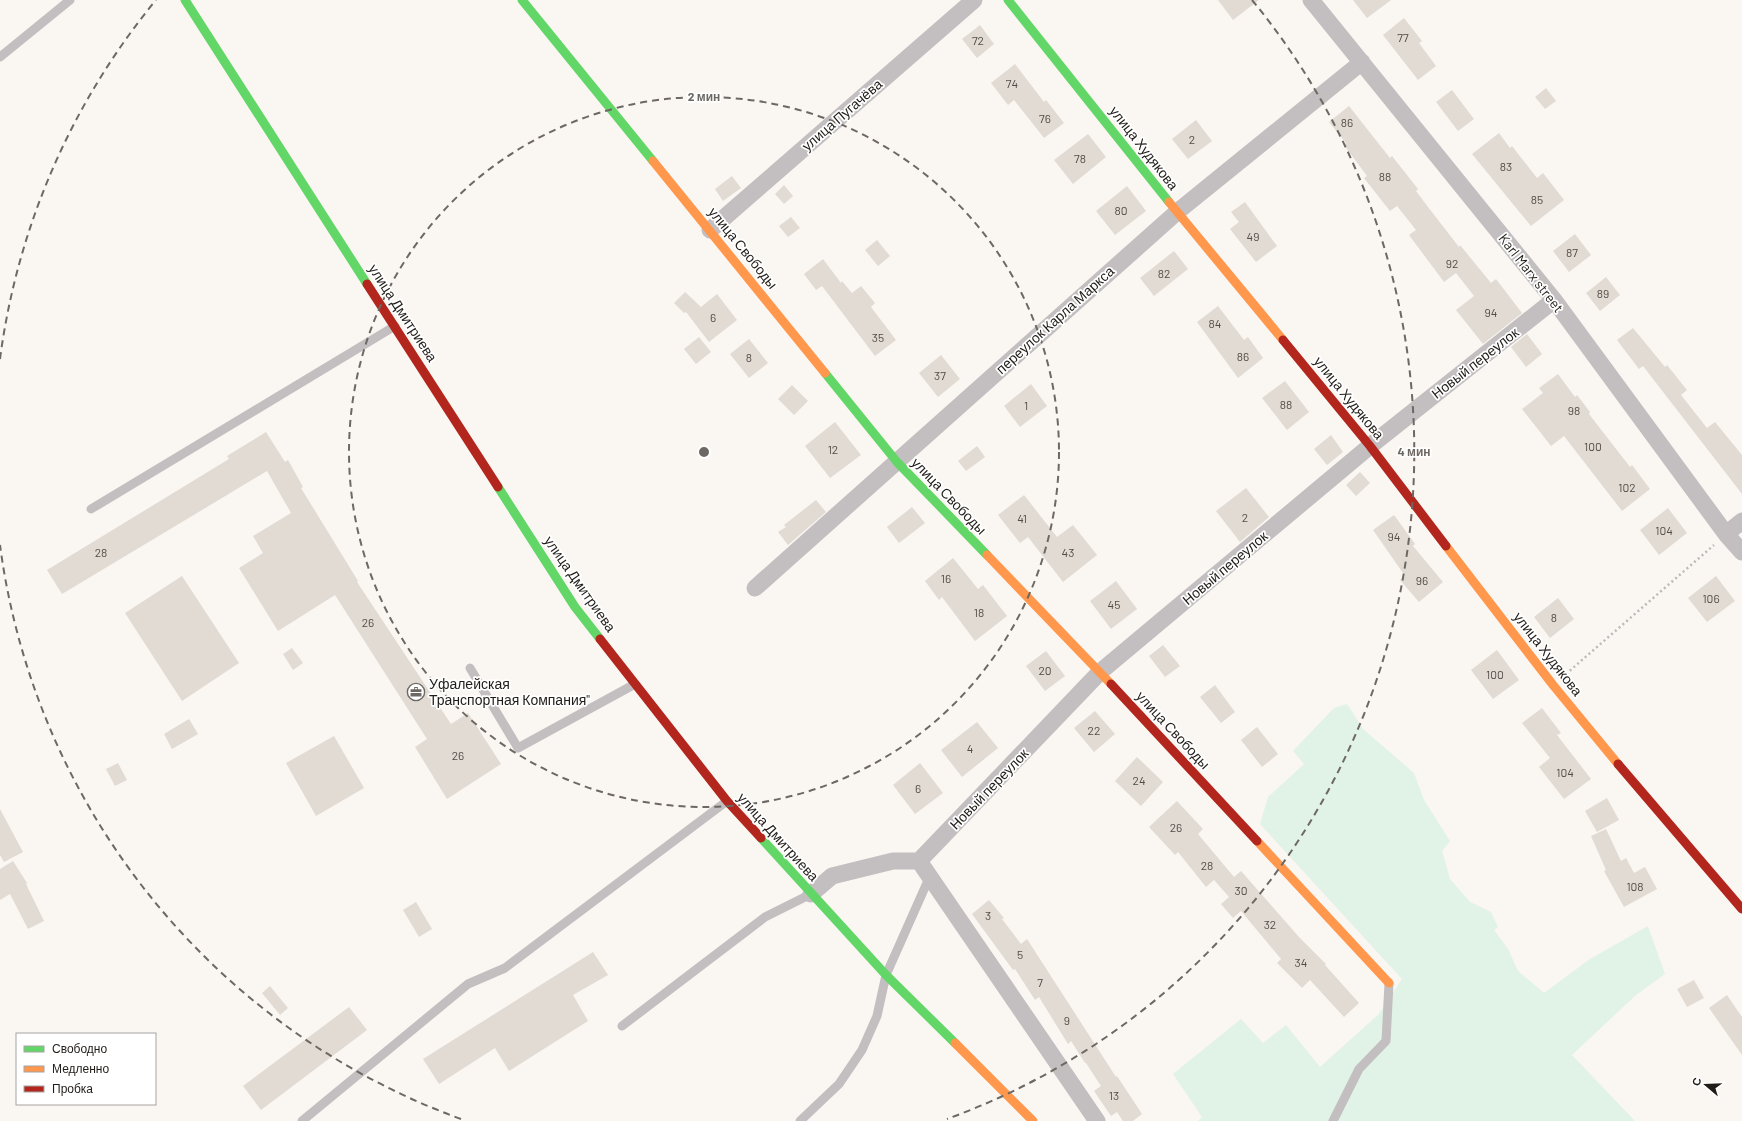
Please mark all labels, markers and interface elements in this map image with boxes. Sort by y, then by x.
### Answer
house number: 77 [1397,30,1409,44]
house number: 72 [972,33,984,47]
street label: улица Пугачёва [798,75,885,154]
house number: 74 [1006,76,1018,90]
text: 2 мин [688,89,720,103]
street label: улица Худякова [1106,102,1183,193]
house number: 76 [1039,111,1051,125]
house number: 86 [1341,115,1353,129]
house number: 2 [1189,132,1195,146]
house number: 78 [1074,151,1086,165]
house number: 83 [1500,159,1512,173]
house number: 88 [1379,169,1391,183]
house number: 85 [1531,192,1543,206]
street label: улица Свободы [705,203,782,292]
house number: 80 [1114,203,1128,217]
house number: 49 [1247,229,1259,243]
street label: Karl Marx street [1495,230,1567,315]
house number: 87 [1566,245,1578,259]
house number: 92 [1446,256,1458,270]
street label: улица Дмитриева [365,261,441,365]
street label: переулок Карла Маркса [992,262,1117,377]
house number: 82 [1158,266,1170,280]
house number: 89 [1597,286,1609,300]
house number: 94 [1485,305,1497,319]
house number: 6 [710,310,716,324]
house number: 84 [1209,316,1221,330]
street label: Новый переулок [1428,323,1522,402]
house number: 35 [872,330,884,344]
house number: 86 [1237,349,1249,363]
house number: 8 [746,350,752,364]
street label: улица Худякова [1311,353,1388,443]
house number: 37 [934,368,946,382]
house number: 88 [1280,397,1292,411]
house number: 1 [1024,398,1028,412]
house number: 98 [1568,403,1580,417]
house number: 100 [1584,439,1602,453]
house number: 12 [828,442,838,456]
text: 4 мин [1397,444,1431,458]
centre of rings [697,445,711,459]
street label: улица Свободы [908,454,990,538]
house number: 102 [1618,480,1636,494]
house number: 2 [1242,510,1248,524]
house number: 41 [1017,511,1027,525]
house number: 104 [1655,523,1673,537]
street label: Новый переулок [1179,527,1271,608]
house number: 94 [1388,529,1400,543]
street label: улица Дмитриева [541,533,620,635]
house number: 28 [95,545,107,559]
house number: 43 [1062,545,1074,559]
house number: 16 [941,571,951,585]
house number: 96 [1416,573,1428,587]
house number: 106 [1702,591,1720,605]
house number: 45 [1108,597,1120,611]
house number: 18 [974,605,984,619]
street label: улица Худякова [1510,608,1587,699]
house number: 8 [1551,610,1557,624]
house number: 26 [362,615,374,629]
house number: 20 [1038,663,1052,677]
house number: 100 [1486,667,1504,681]
place label: Уфалейская Транспортная Компания" [429,675,590,708]
office icon: Уфалейская Транспортная Компания" [406,682,426,702]
street label: улица Свободы [1133,687,1214,772]
house number: 22 [1088,723,1100,737]
house number: 4 [967,741,973,755]
street label: Новый переулок [946,744,1032,833]
house number: 26 [452,748,464,762]
house number: 104 [1556,765,1574,779]
house number: 24 [1132,773,1146,787]
house number: 6 [915,781,921,795]
street label: улица Дмитриева [734,789,823,885]
house number: 26 [1170,820,1182,834]
house number: 28 [1201,858,1213,872]
house number: 108 [1626,879,1644,893]
house number: 30 [1235,883,1247,897]
house number: 3 [985,908,991,922]
house number: 32 [1264,917,1276,931]
house number: 5 [1017,947,1023,961]
house number: 34 [1295,955,1307,969]
house number: 7 [1037,975,1043,989]
house number: 9 [1064,1013,1070,1027]
legend [16,1033,156,1105]
text: Свободно [52,1041,107,1056]
text: Медленно [52,1061,109,1076]
north arrow [1686,1065,1726,1105]
text: С [1689,1076,1704,1087]
text: Пробка [52,1081,93,1096]
house number: 13 [1109,1088,1119,1102]

